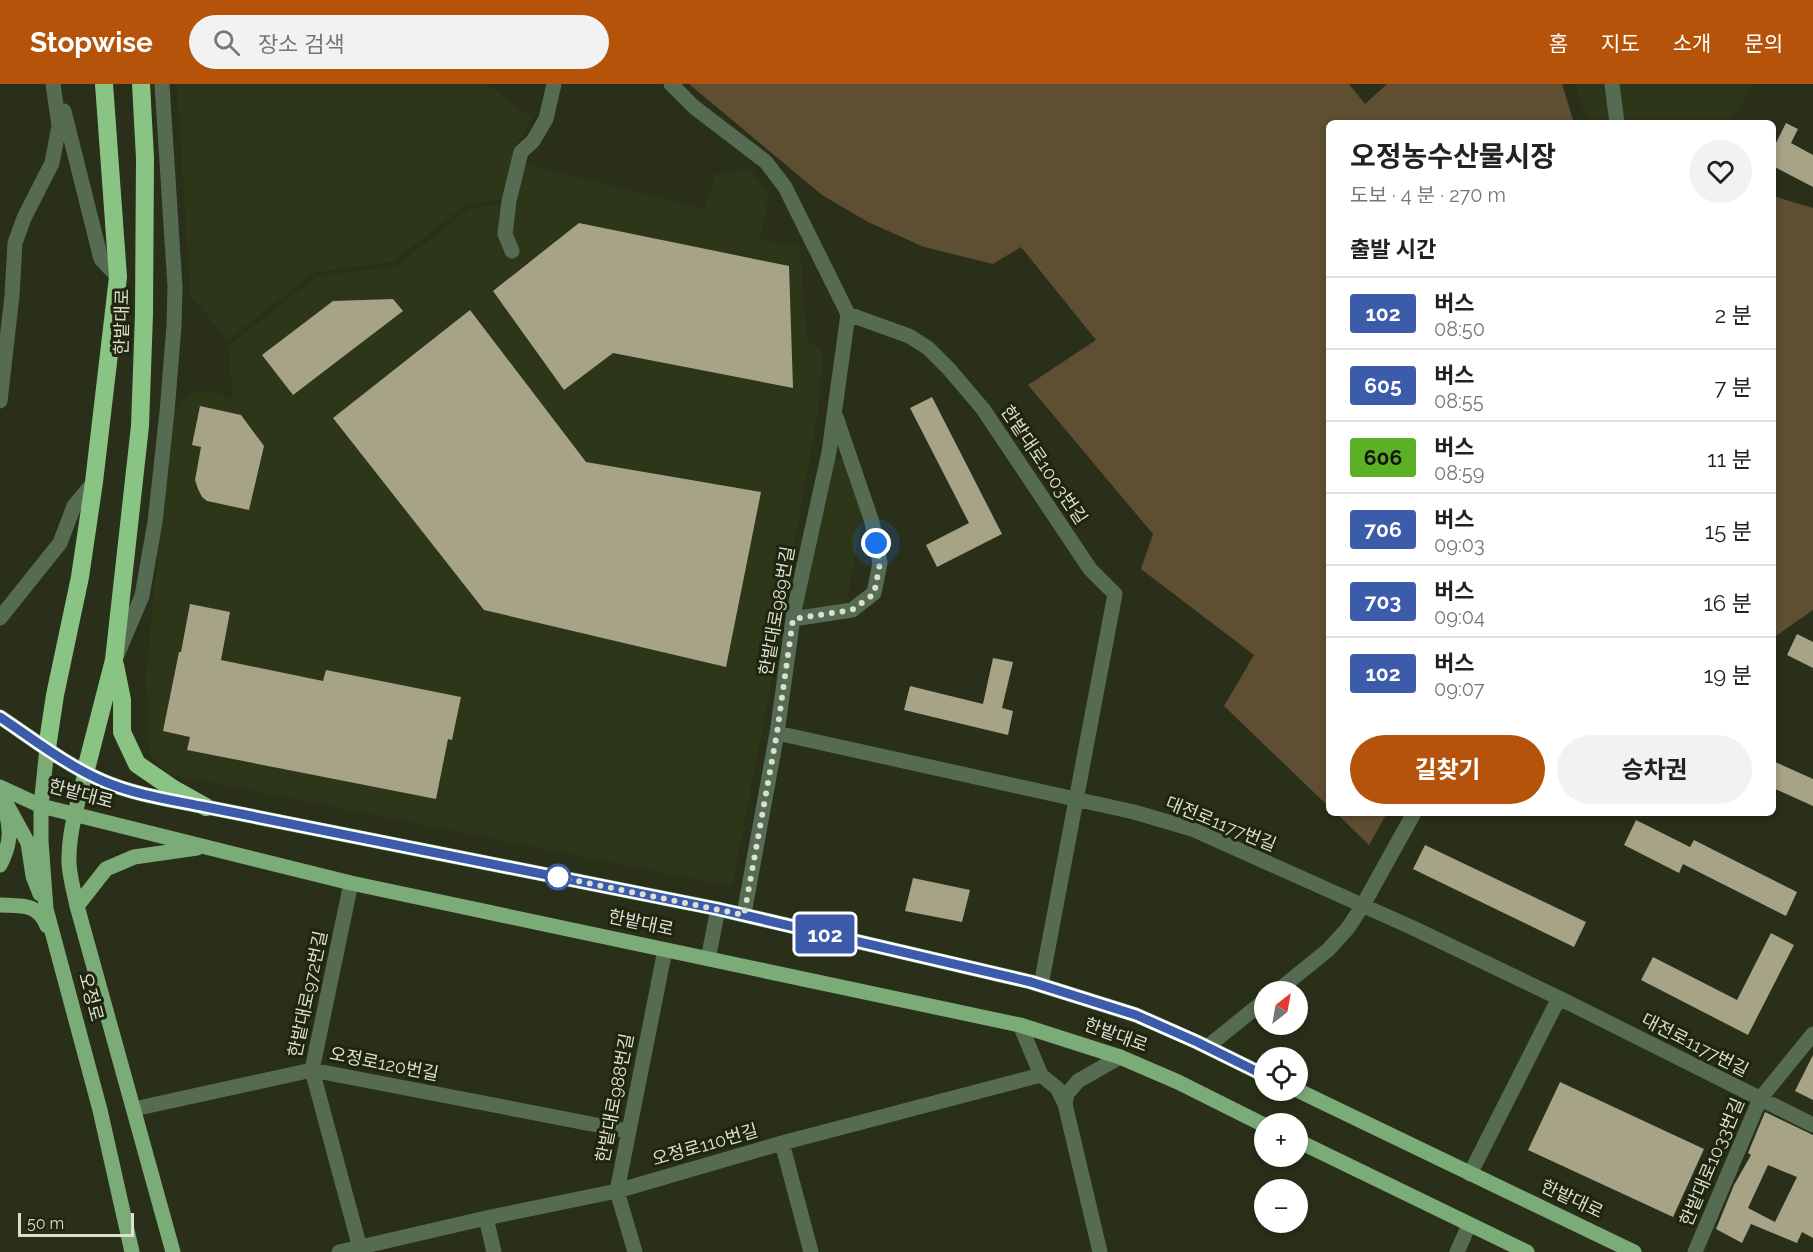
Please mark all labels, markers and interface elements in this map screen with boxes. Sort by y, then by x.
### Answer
search box [189,15,609,69]
text: Stopwise [30,26,153,59]
icon: search [210,26,243,59]
text: 장소 검색 [258,31,344,57]
text: 홈 [1549,31,1568,56]
text: 지도 [1601,31,1640,56]
text: 소개 [1673,31,1711,56]
text: 문의 [1744,31,1783,56]
text: 오정농수산물시장 [1350,140,1556,173]
button: heart [1689,140,1752,203]
text: 도보 · 4 분 · 270 m [1350,183,1506,207]
text: 출발 시간 [1350,236,1436,262]
street label: 한밭대로 [110,289,133,355]
text: 버스 [1434,290,1474,316]
text: 102 [1365,301,1401,326]
text: 2 분 [1715,302,1752,328]
text: 08:50 [1434,317,1485,341]
text: 버스 [1434,362,1474,388]
text: 605 [1364,373,1402,398]
text: 7 분 [1714,374,1752,400]
text: 08:55 [1434,389,1484,413]
street label: 한밭대로1003번길 [997,401,1092,528]
text: 버스 [1434,434,1474,460]
text: 606 [1364,445,1402,470]
text: 11 분 [1707,446,1752,472]
text: 08:59 [1434,461,1484,485]
text: 버스 [1434,506,1474,532]
text: 706 [1364,517,1402,542]
text: 15 분 [1705,518,1752,544]
your location [861,528,891,558]
text: 09:03 [1434,533,1485,557]
street label: 한밭대로989번길 [755,545,798,677]
text: 버스 [1434,578,1474,604]
text: 703 [1365,589,1401,614]
text: 16 분 [1703,590,1752,616]
text: 09:04 [1434,605,1485,629]
text: 버스 [1434,650,1474,676]
text: 102 [1365,661,1401,686]
text: 19 분 [1704,662,1752,688]
text: 09:07 [1434,677,1485,701]
button: 길찾기 [1350,735,1545,804]
button: 승차권 [1557,735,1752,804]
street label: 한밭대로 [46,775,116,812]
street label: 대전로1177번길 [1163,792,1280,855]
unlabelled marker [545,864,571,890]
street label: 한밭대로 [607,905,676,940]
line badge: 102 [790,914,860,954]
text: 102 [807,922,843,947]
street label: 한밭대로972번길 [284,929,331,1059]
street label: 오정로 [75,970,108,1024]
north arrow [1254,981,1308,1035]
map controls [1254,981,1308,1233]
street label: 대전로1177번길 [1638,1009,1752,1081]
street label: 한밭대로 [1081,1013,1151,1056]
street label: 한밭대로988번길 [592,1031,637,1164]
street label: 오정로120번길 [328,1043,441,1084]
button: locate [1254,1047,1308,1101]
street label: 한밭대로1033번길 [1675,1095,1748,1229]
button: + [1254,1113,1308,1167]
street label: 오정로110번길 [649,1119,760,1170]
street label: 한밭대로 [1538,1175,1607,1222]
button: − [1254,1179,1308,1233]
scale bar [18,1210,134,1238]
text: 50 m [27,1214,64,1233]

